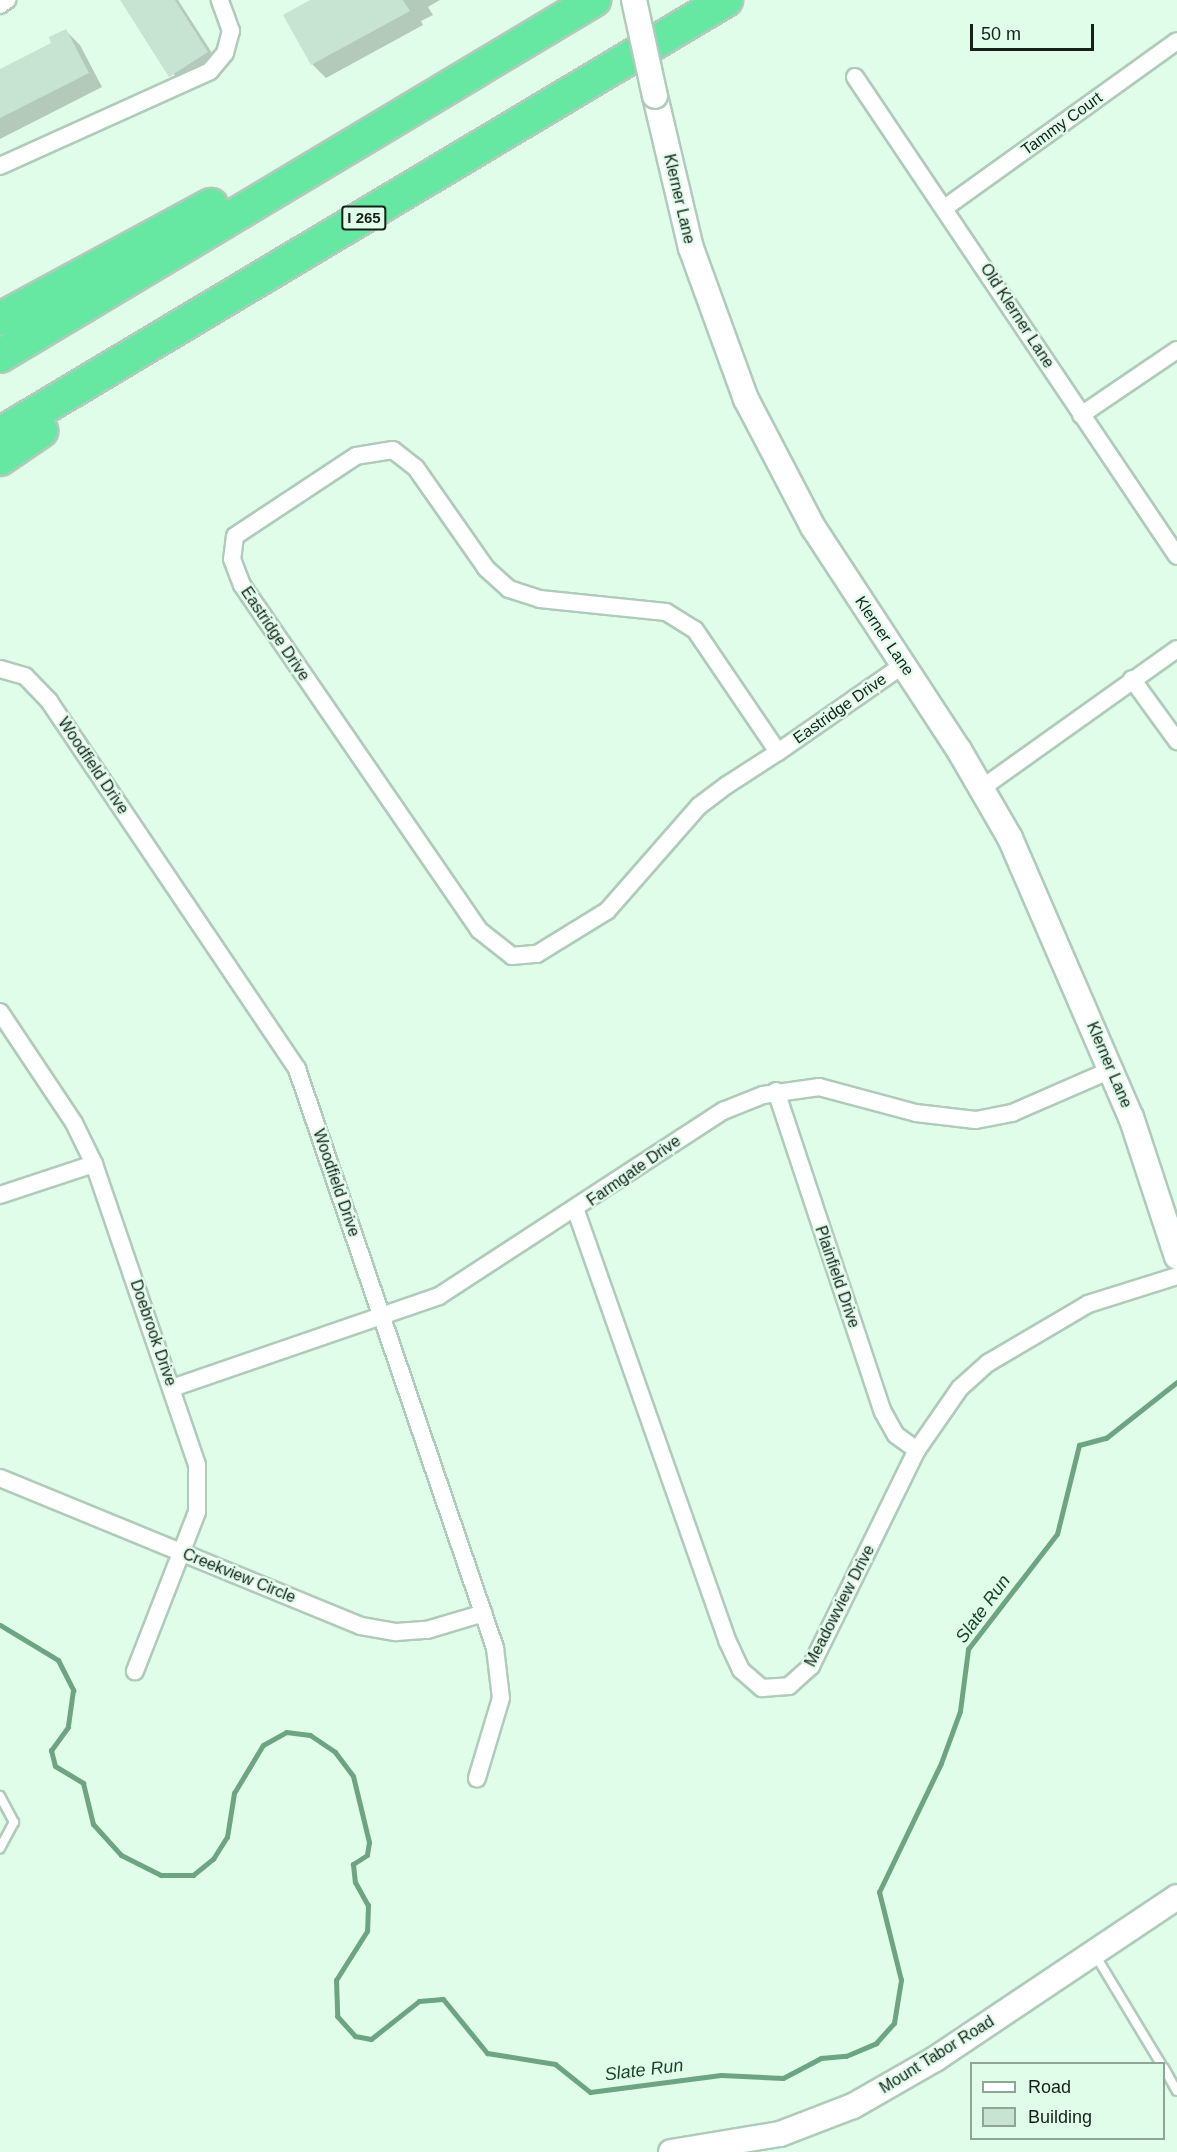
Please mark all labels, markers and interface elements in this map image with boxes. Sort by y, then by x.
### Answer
scale bar [973,12,1098,50]
text: 50 m [981,24,1021,44]
street label: Tammy Court [1018,88,1106,160]
street label: Klerner Lane [659,152,699,246]
road number: I 265 [340,206,388,230]
street label: Old Klerner Lane [976,260,1058,372]
street label: Eastridge Drive [236,583,314,685]
street label: Klerner Lane [850,593,918,679]
street label: Eastridge Drive [790,670,890,748]
street label: Woodfield Drive [54,714,132,818]
street label: Klerner Lane [1082,1019,1136,1111]
street label: Woodfield Drive [309,1127,363,1239]
street label: Farmgate Drive [583,1132,685,1210]
street label: Plainfield Drive [811,1223,863,1331]
street label: Doebrook Drive [126,1277,180,1389]
street label: Meadowview Drive [801,1542,879,1670]
street label: Creekview Circle [180,1545,298,1607]
water label: Slate Run [951,1571,1015,1647]
street label: Mount Tabor Road [876,2012,998,2098]
water label: Slate Run [603,2054,685,2086]
legend [970,2062,1165,2140]
text: Road [1028,2077,1071,2097]
text: Building [1028,2107,1092,2127]

